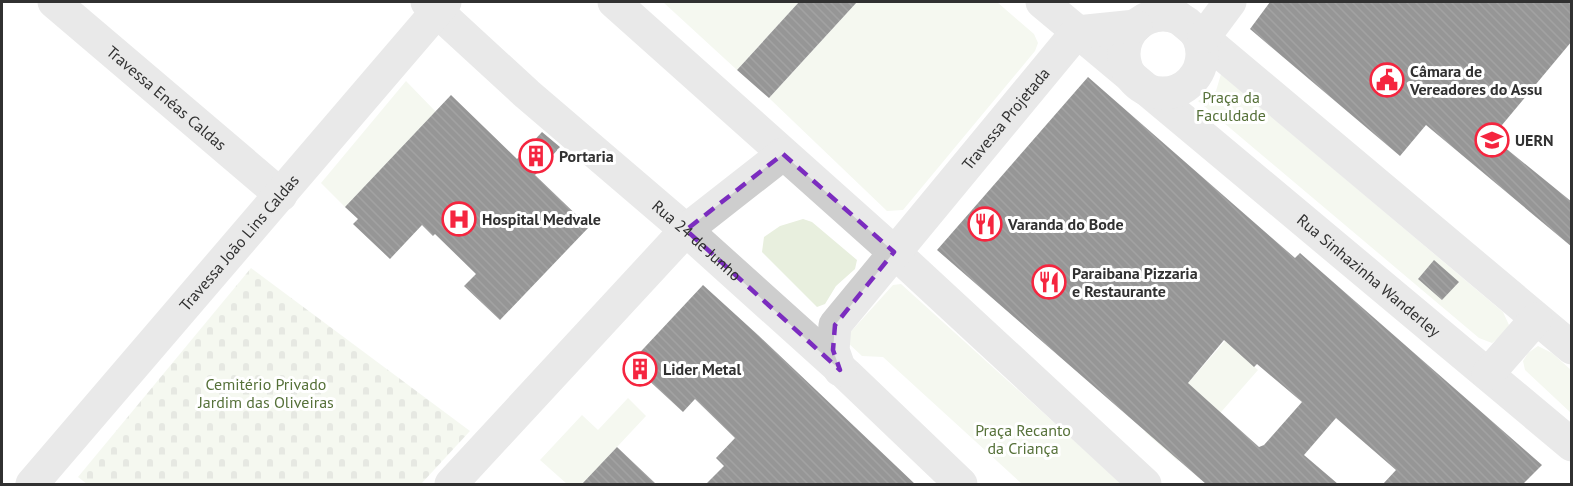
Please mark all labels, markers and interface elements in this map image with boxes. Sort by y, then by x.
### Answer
street label: Travessa Enéas Caldas [103,41,231,155]
place label: Câmara de Vereadores do Assu [1409,61,1542,99]
public building icon: Câmara de Vereadores do Assu [1369,62,1405,98]
street label: Travessa Projetada [957,63,1054,174]
park label: Praça da Faculdade [1196,87,1266,125]
school or university icon: UERN [1474,122,1510,158]
place label: UERN [1515,130,1554,150]
building icon: Portaria [518,138,554,174]
place label: Portaria [559,146,614,166]
street label: Travessa João Lins Caldas [175,170,303,315]
street label: Rua 24 de Junho [648,196,746,285]
hospital icon: Hospital Medvale [441,201,477,237]
restaurant icon: Varanda do Bode [967,206,1003,242]
place label: Hospital Medvale [482,209,601,229]
street label: Rua Sinhazinha Wanderley [1293,210,1445,341]
place label: Varanda do Bode [1007,214,1124,234]
place label: Paraibana Pizzaria e Restaurante [1072,263,1198,301]
restaurant icon: Paraibana Pizzaria e Restaurante [1031,264,1067,300]
building icon: Lider Metal [622,351,658,387]
place label: Lider Metal [663,359,741,379]
park label: Cemitério Privado Jardim das Oliveiras [197,374,334,412]
park label: Praça Recanto da Criança [975,420,1071,458]

